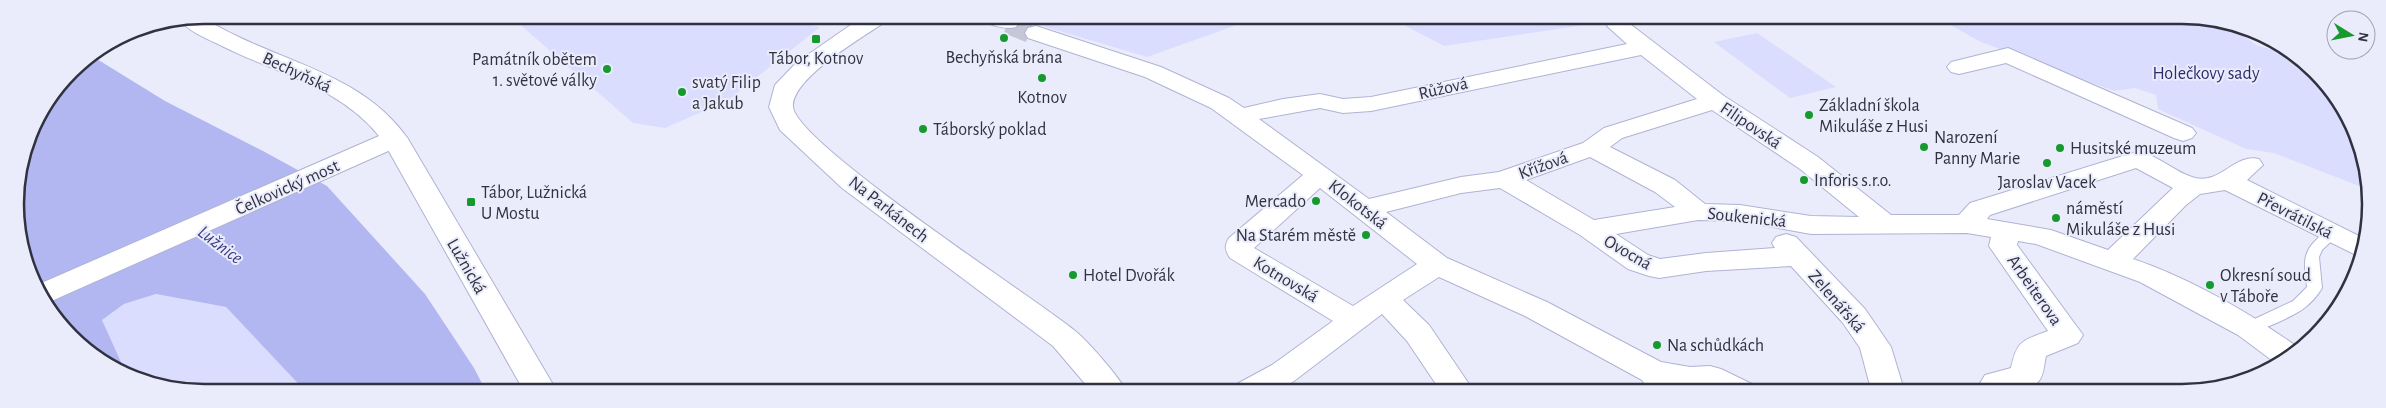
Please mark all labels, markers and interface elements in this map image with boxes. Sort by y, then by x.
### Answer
north arrow [2326,10,2376,60]
text: N [2355,31,2371,43]
marker: Bechyňská brána [998,32,1010,44]
marker: Tábor, Kotnov [810,33,822,45]
street label: Bechyňská [259,49,334,97]
place label: Bechyňská brána [946,49,1062,67]
place label: Tábor, Kotnov [769,50,864,68]
place label: Památník obětem 1. světové války [472,51,597,90]
marker: Památník obětem 1. světové války [601,63,613,75]
park label: Holečkovy sady [2152,65,2260,83]
marker: Kotnov [1036,72,1048,84]
place label: svatý Filip a Jakub [692,74,761,113]
street label: Růžová [1417,75,1470,103]
marker: svatý Filip a Jakub [676,86,688,98]
place label: Kotnov [1017,89,1067,107]
place label: Základní škola Mikuláše z Husi [1819,97,1928,136]
street label: Filipovská [1717,99,1784,153]
marker: Základní škola Mikuláše z Husi [1803,109,1815,121]
place label: Táborský poklad [933,121,1046,139]
marker: Táborský poklad [917,123,929,135]
place label: Narození Panny Marie [1934,129,2020,168]
place label: Husitské muzeum [2070,140,2196,158]
marker: Narození Panny Marie [1918,141,1930,153]
marker: Husitské muzeum [2054,142,2066,154]
street label: Křížová [1516,149,1570,183]
street label: Čelkovický most [232,154,342,219]
marker: Jaroslav Vacek [2041,157,2053,169]
place label: Inforis s.r.o. [1814,172,1892,190]
street label: Na Parkánech [845,173,932,246]
marker: Inforis s.r.o. [1798,174,1810,186]
place label: Jaroslav Vacek [1998,174,2097,192]
street label: Klokotská [1325,177,1390,233]
place label: Tábor, Lužnická U Mostu [481,184,587,223]
street label: Převrátilská [2254,189,2335,243]
place label: Mercado [1245,193,1306,211]
marker: Mercado [1310,195,1322,207]
marker: Tábor, Lužnická U Mostu [465,196,477,208]
place label: náměstí Mikuláše z Husi [2066,200,2175,239]
street label: Soukenická [1707,205,1787,231]
marker: náměstí Mikuláše z Husi [2050,212,2062,224]
water label: Lužnice [194,222,246,268]
place label: Na Starém městě [1236,227,1356,245]
marker: Na Starém městě [1360,229,1372,241]
street label: Ovocná [1600,232,1655,274]
street label: Lužnická [443,236,489,297]
street label: Arbeiterova [2003,252,2065,329]
street label: Kotnovská [1250,254,1321,306]
place label: Hotel Dvořák [1083,267,1176,285]
street label: Zelenářská [1804,267,1868,336]
place label: Okresní soud v Táboře [2220,267,2311,306]
marker: Hotel Dvořák [1067,269,1079,281]
marker: Okresní soud v Táboře [2204,279,2216,291]
place label: Na schůdkách [1667,337,1764,355]
marker: Na schůdkách [1651,339,1663,351]

